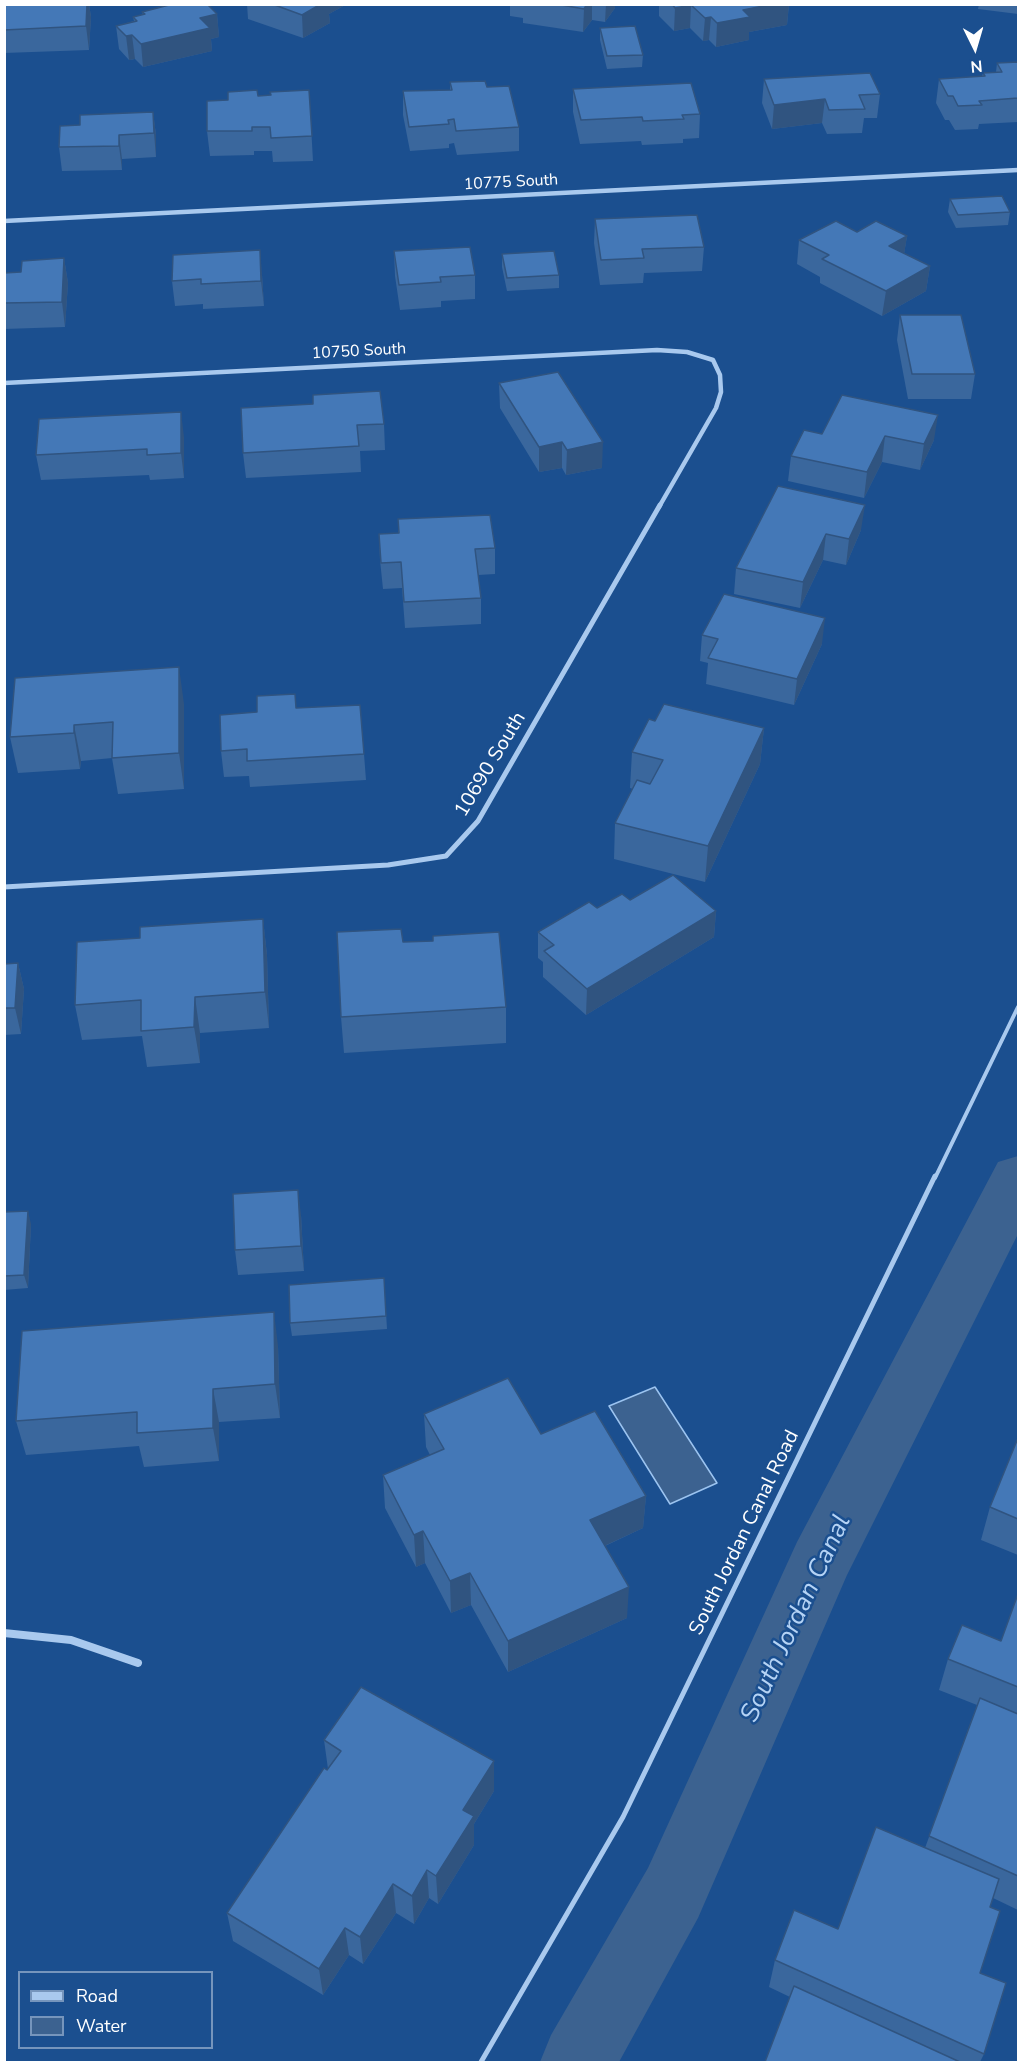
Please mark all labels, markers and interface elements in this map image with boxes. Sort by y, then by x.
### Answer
north arrow [945,18,1005,78]
text: N [970,54,983,77]
street label: 10775 South [463,171,559,195]
street label: 10750 South [311,340,407,364]
street label: 10690 South [450,708,532,822]
street label: South Jordan Canal Road [685,1427,805,1639]
water label: South Jordan Canal [735,1510,859,1728]
legend [18,1971,213,2049]
text: Road [76,1984,118,2008]
text: Water [76,2014,127,2038]

